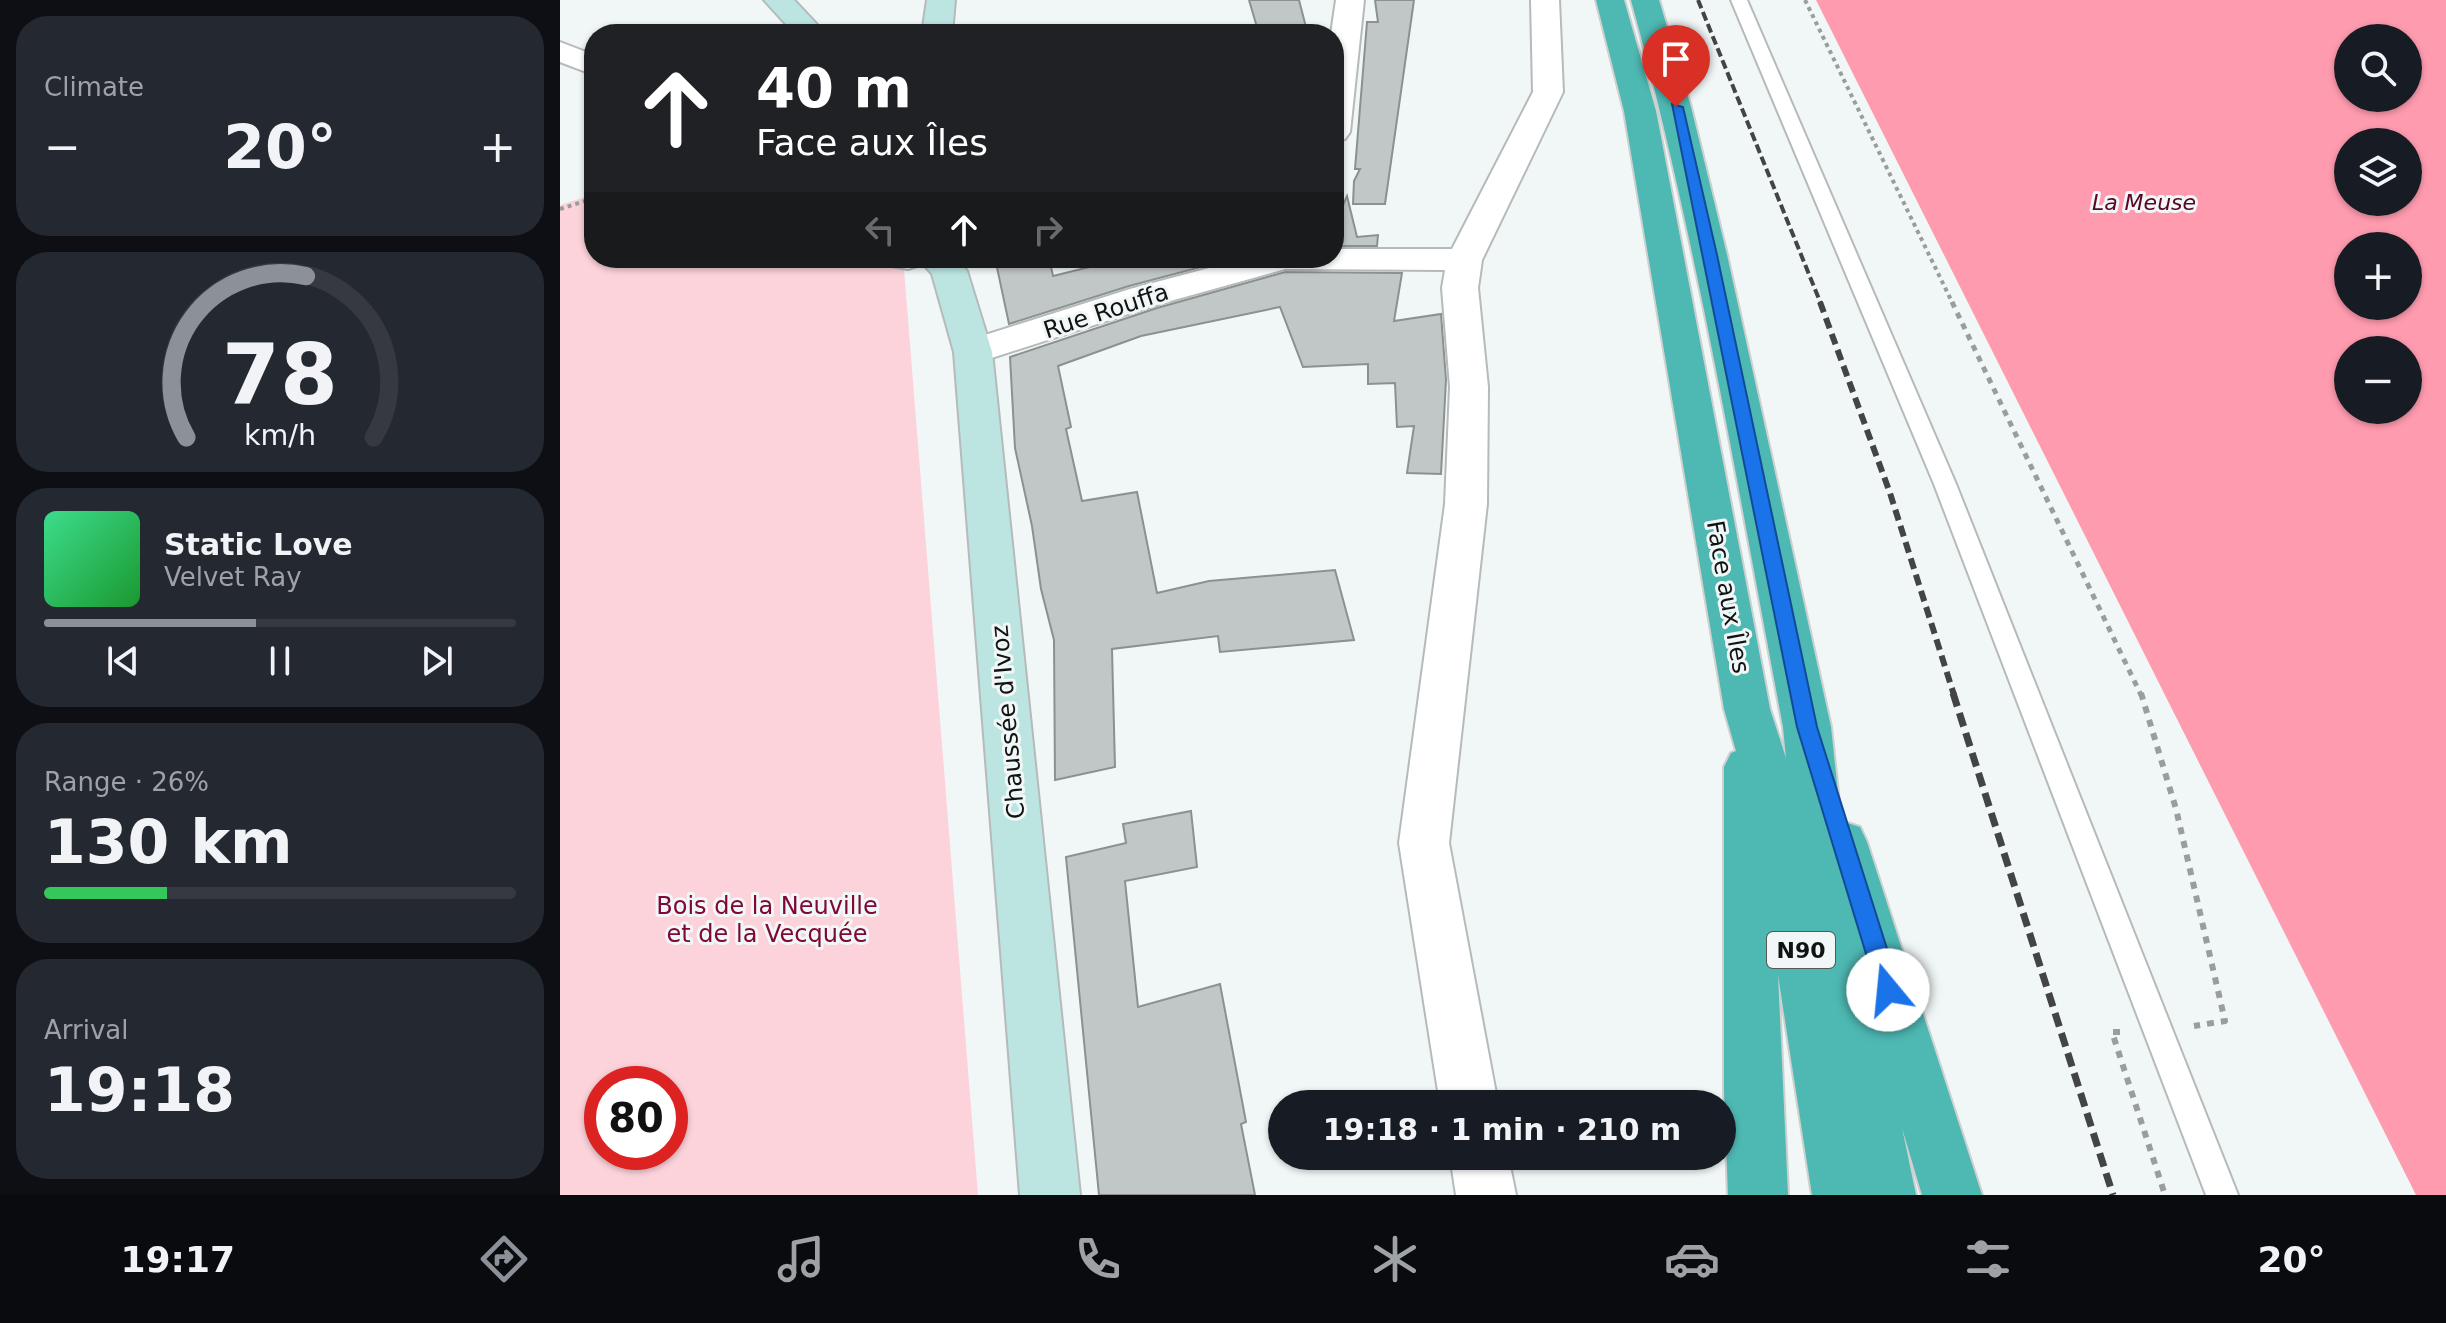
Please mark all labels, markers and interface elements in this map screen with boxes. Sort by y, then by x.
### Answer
map controls [2334,24,2422,424]
button: search [2334,24,2422,112]
pin [1642,25,1710,107]
icon: arrive [1654,37,1698,81]
text: 40 m [756,55,912,120]
icon: ahead [624,56,728,160]
text: Climate [44,72,144,102]
text: 20° [223,112,337,182]
text: − [44,121,81,172]
text: + [479,121,516,172]
text: Face aux Îles [756,122,988,163]
button: layers [2334,128,2422,216]
water label: La Meuse [2092,190,2196,215]
icon: left [858,208,902,252]
icon: ahead [942,208,986,252]
icon: right [1026,208,1070,252]
button: + [2334,232,2422,320]
street label: Rue Rouffa [1040,278,1172,344]
text: 78 [222,326,338,423]
button: − [2334,336,2422,424]
text: km/h [244,418,316,452]
street label: Face aux Îles [1701,518,1756,676]
text: Static Love [164,527,353,562]
text: Velvet Ray [164,562,302,592]
street label: Chaussée d'Ivoz [986,624,1030,820]
icon: previous [101,639,145,683]
icon: pause [258,639,302,683]
icon: next [415,639,459,683]
text: Range · 26% [44,767,209,797]
text: 130 km [44,807,293,877]
park label: Bois de la Neuville et de la Vecquée [656,892,878,948]
road number: N90 [1767,932,1835,968]
position arrow [1846,948,1930,1032]
text: Arrival [44,1015,128,1045]
text: 19:18 [44,1055,235,1125]
speed limit sign: 80 [584,1066,688,1170]
text: 19:18 · 1 min · 210 m [1323,1112,1681,1147]
icon: directions [476,1231,532,1287]
icon: music [773,1231,829,1287]
icon: phone [1070,1231,1126,1287]
icon: climate [1367,1231,1423,1287]
icon: car [1664,1231,1720,1287]
icon: filters [1960,1231,2016,1287]
text: 19:17 [120,1239,235,1280]
text: 20° [2257,1239,2326,1280]

